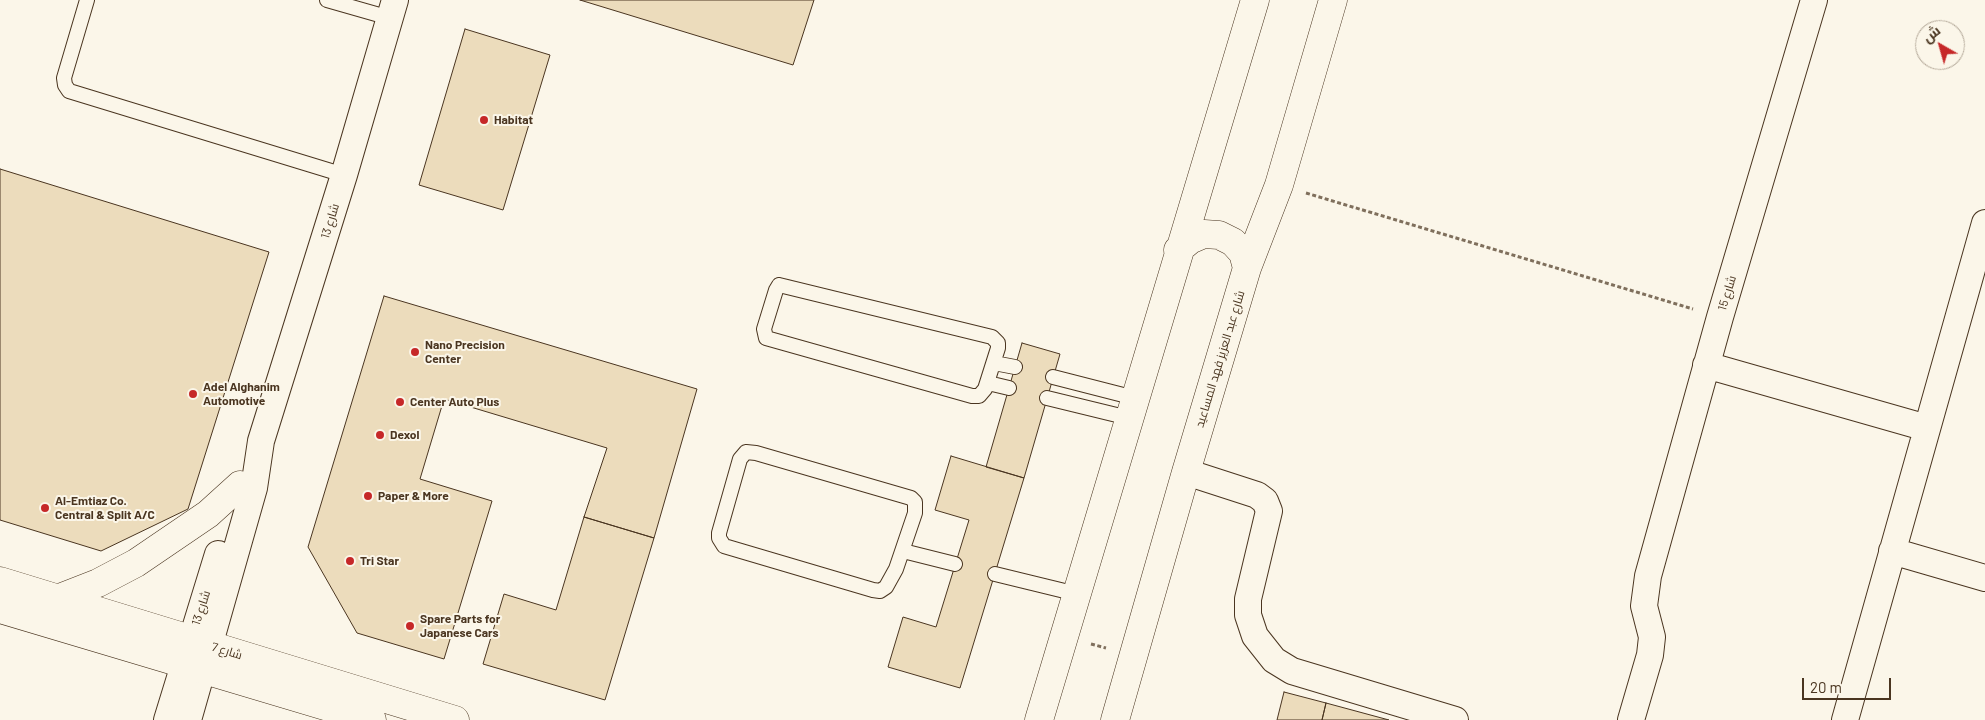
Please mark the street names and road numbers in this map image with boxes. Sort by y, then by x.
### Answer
street label: شارع 13 [318,202,342,240]
street label: شارع 15 [1715,274,1739,312]
street label: شارع عبد العزيز فهد المساعيد [1192,289,1248,429]
street label: شارع 13 [189,589,213,627]
street label: شارع 7 [210,640,244,662]

